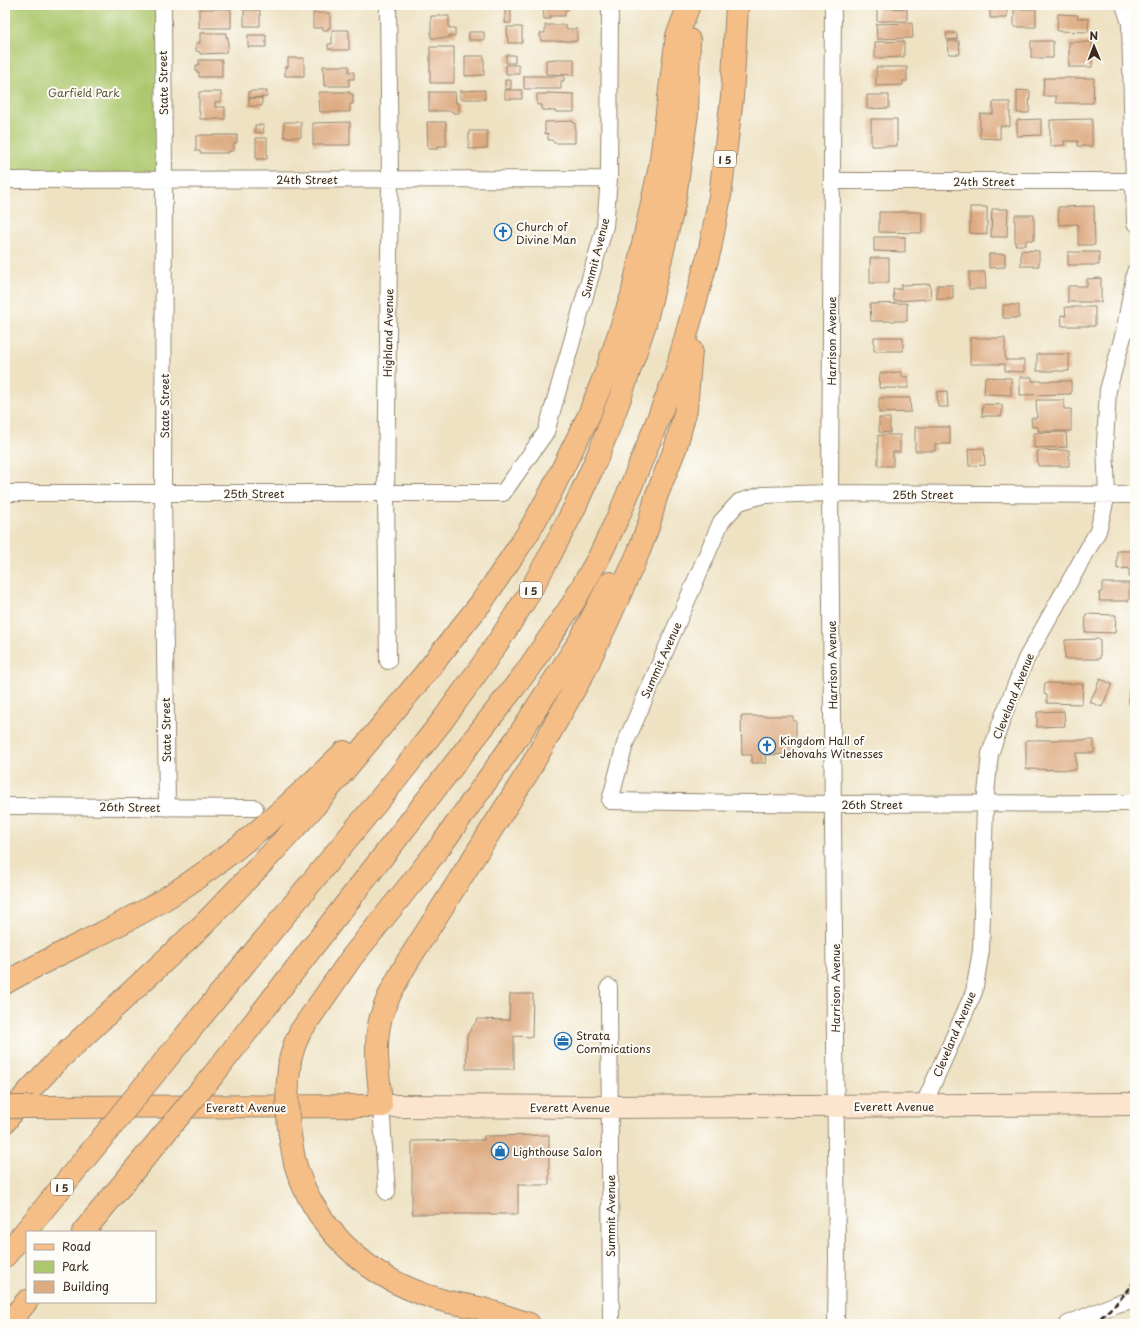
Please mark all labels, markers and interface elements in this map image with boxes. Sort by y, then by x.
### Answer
north arrow [1074,26,1114,66]
text: N [1089,27,1099,44]
street label: State Street [154,50,172,116]
park label: Garfield Park [48,84,120,101]
road number: I 5 [714,151,736,167]
street label: 24th Street [276,171,338,188]
street label: 24th Street [953,173,1015,190]
street label: Summit Avenue [577,216,613,300]
place label: Church of Divine Man [516,218,576,248]
church icon: Church of Divine Man [493,222,513,242]
street label: Highland Avenue [379,289,397,377]
street label: Harrison Avenue [823,297,840,385]
street label: State Street [156,373,173,438]
street label: 25th Street [223,485,285,502]
street label: 25th Street [892,486,954,503]
road number: I 5 [520,582,542,598]
street label: Summit Avenue [636,619,686,701]
street label: Harrison Avenue [823,620,841,710]
street label: Cleveland Avenue [988,650,1038,742]
street label: State Street [157,697,175,763]
place label: Kingdom Hall of Jehovahs Witnesses [780,732,883,762]
church icon: Kingdom Hall of Jehovahs Witnesses [757,736,777,756]
street label: 26th Street [841,796,903,813]
street label: 26th Street [99,798,161,816]
street label: Harrison Avenue [827,944,844,1032]
street label: Cleveland Avenue [928,988,980,1080]
place label: Strata Commications [576,1027,651,1057]
office icon: Strata Commications [553,1031,573,1051]
street label: Everett Avenue [854,1098,934,1115]
street label: Everett Avenue [206,1099,286,1116]
street label: Everett Avenue [530,1099,610,1116]
shop icon: Lighthouse Salon [490,1141,510,1161]
place label: Lighthouse Salon [513,1143,602,1160]
street label: Summit Avenue [602,1175,619,1257]
road number: I 5 [51,1179,73,1195]
legend [26,1231,156,1303]
text: Road [62,1237,91,1255]
text: Park [62,1257,89,1275]
text: Building [62,1277,109,1295]

